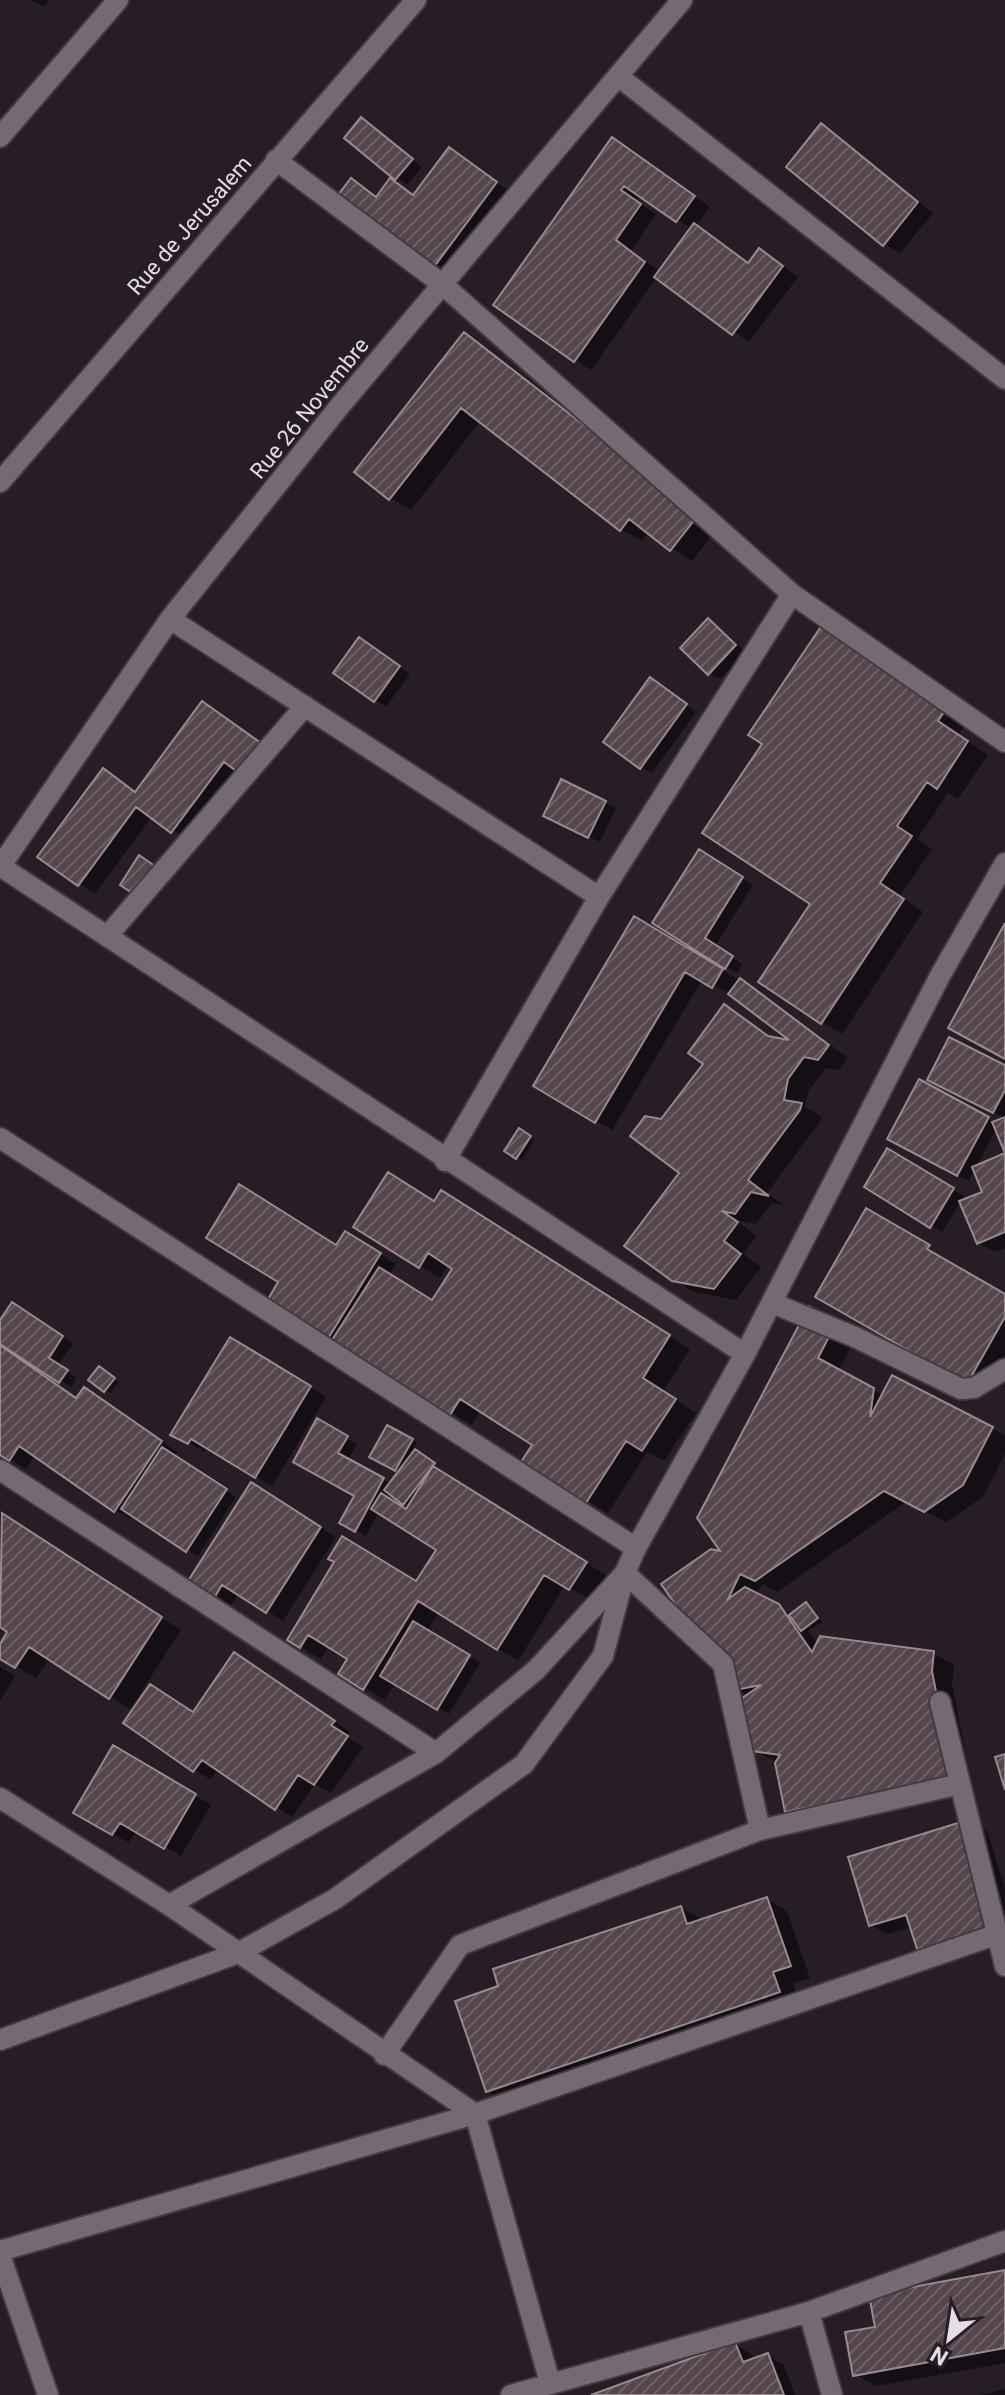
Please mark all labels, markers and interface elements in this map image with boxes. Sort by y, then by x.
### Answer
street label: Rue de Jerusalem [122,151,256,300]
street label: Rue 26 Novembre [245,333,374,484]
north arrow [909,2299,989,2379]
text: N [926,2341,952,2371]

